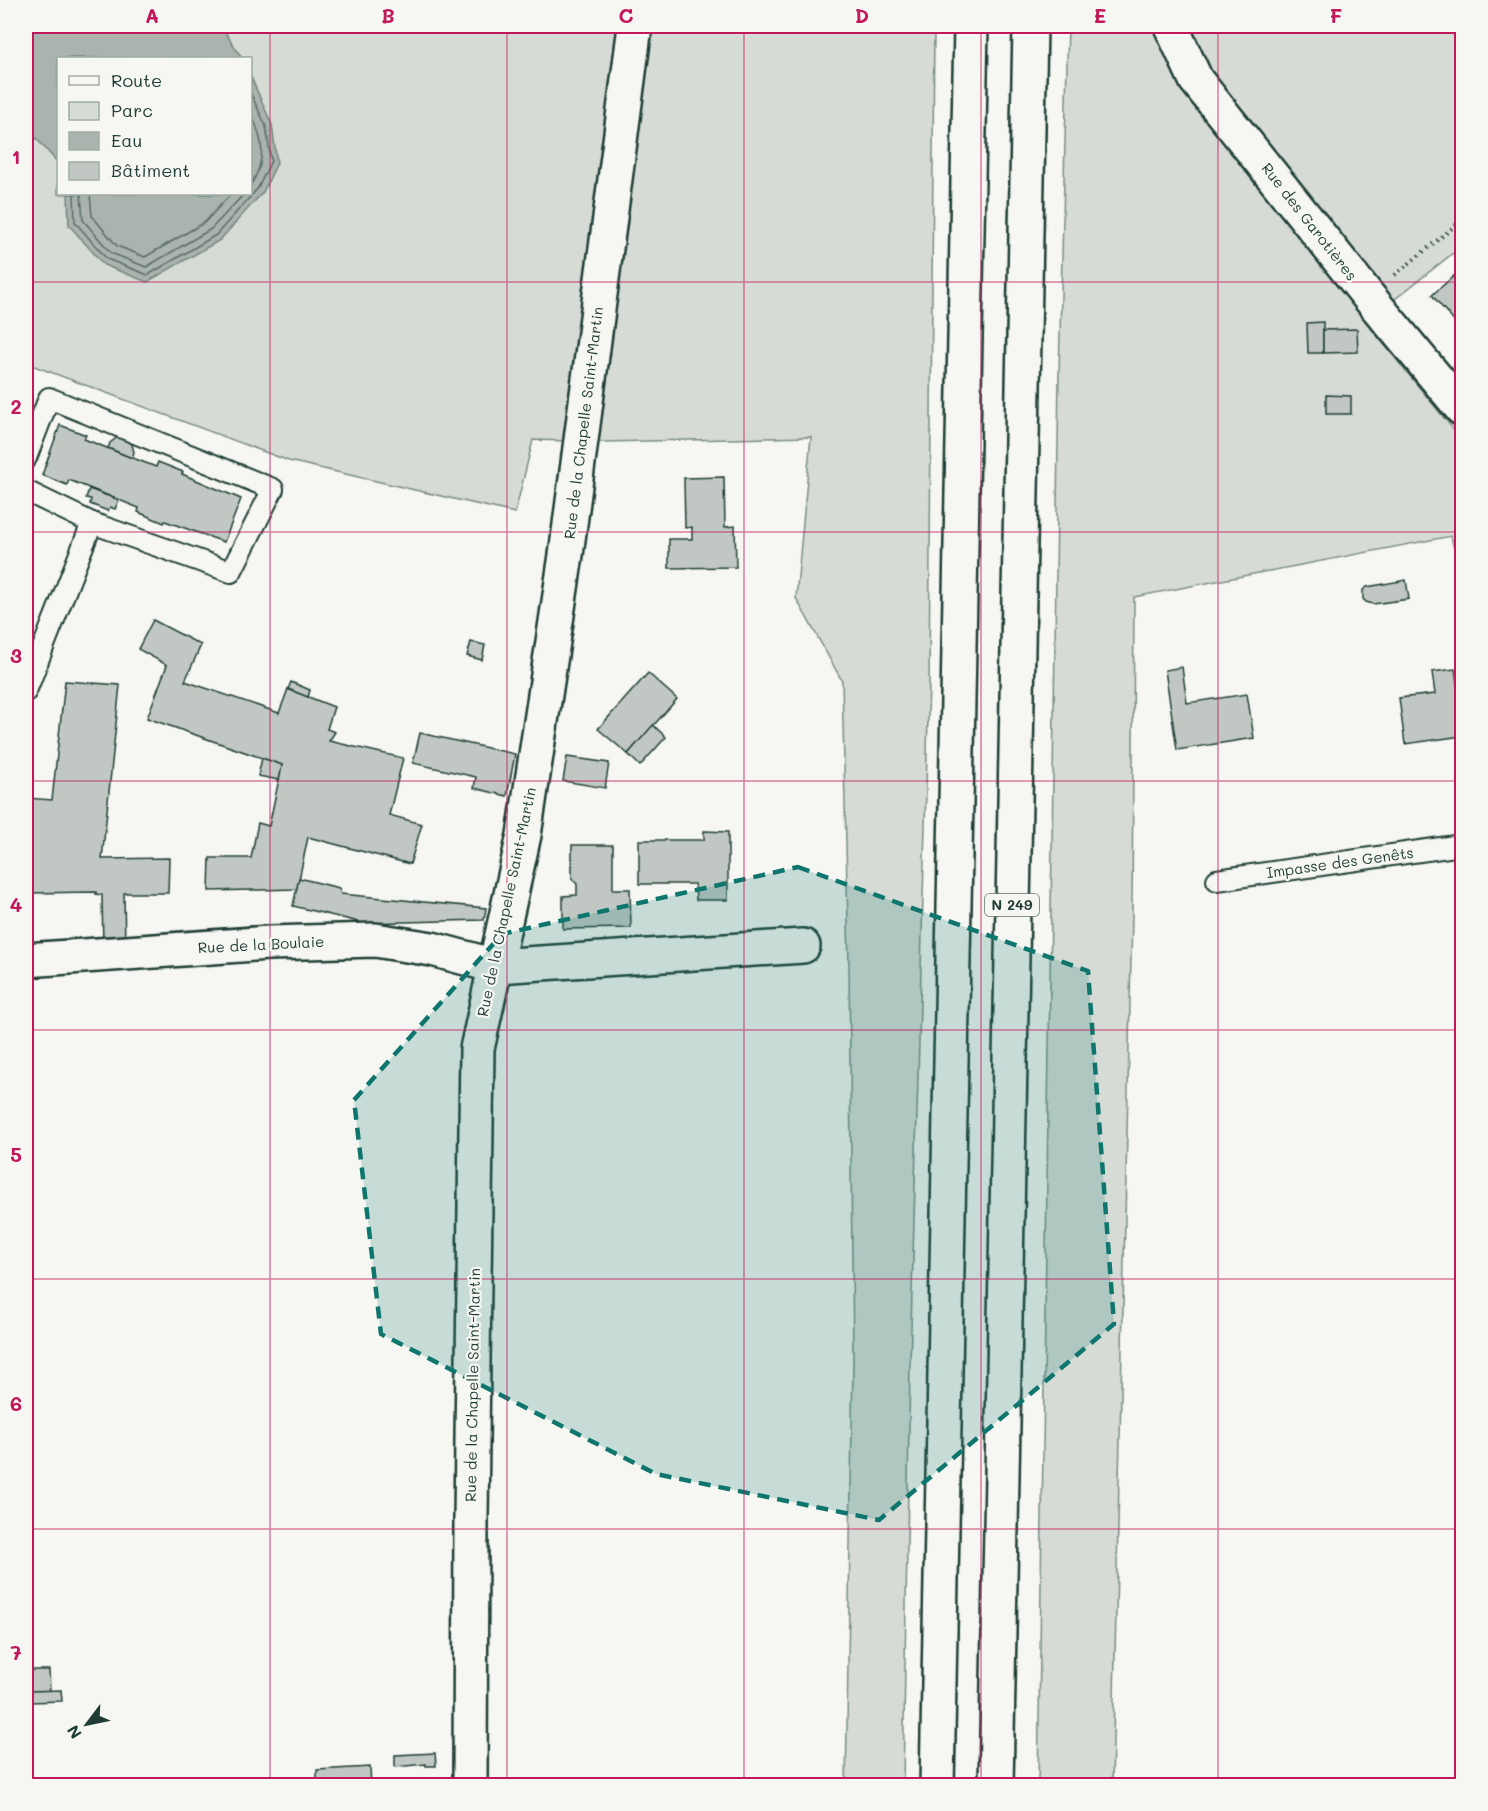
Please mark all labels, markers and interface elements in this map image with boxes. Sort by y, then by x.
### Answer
text: A [145,2,159,28]
text: B [381,2,395,28]
text: C [619,2,634,28]
text: D [855,2,869,28]
text: E [1094,2,1106,28]
text: F [1330,2,1343,28]
legend [57,57,252,195]
text: Route [111,68,162,92]
text: Parc [111,98,153,122]
text: Eau [111,128,142,152]
text: 1 [12,143,20,169]
text: Bâtiment [111,158,190,182]
street label: Rue des Garotières [1257,158,1362,284]
street label: Rue de la Chapelle Saint-Martin [559,306,607,540]
text: 2 [10,393,22,419]
text: 3 [10,642,22,668]
street label: Rue de la Chapelle Saint-Martin [472,785,540,1018]
street label: Impasse des Genêts [1265,842,1415,882]
text: 4 [10,891,23,917]
road number: N 249 [985,894,1039,916]
street label: Rue de la Boulaie [197,931,325,957]
text: 5 [10,1141,22,1167]
street label: Rue de la Chapelle Saint-Martin [460,1268,484,1502]
text: 6 [10,1390,22,1416]
text: 7 [10,1639,22,1665]
north arrow [57,1694,117,1754]
text: N [62,1721,86,1743]

